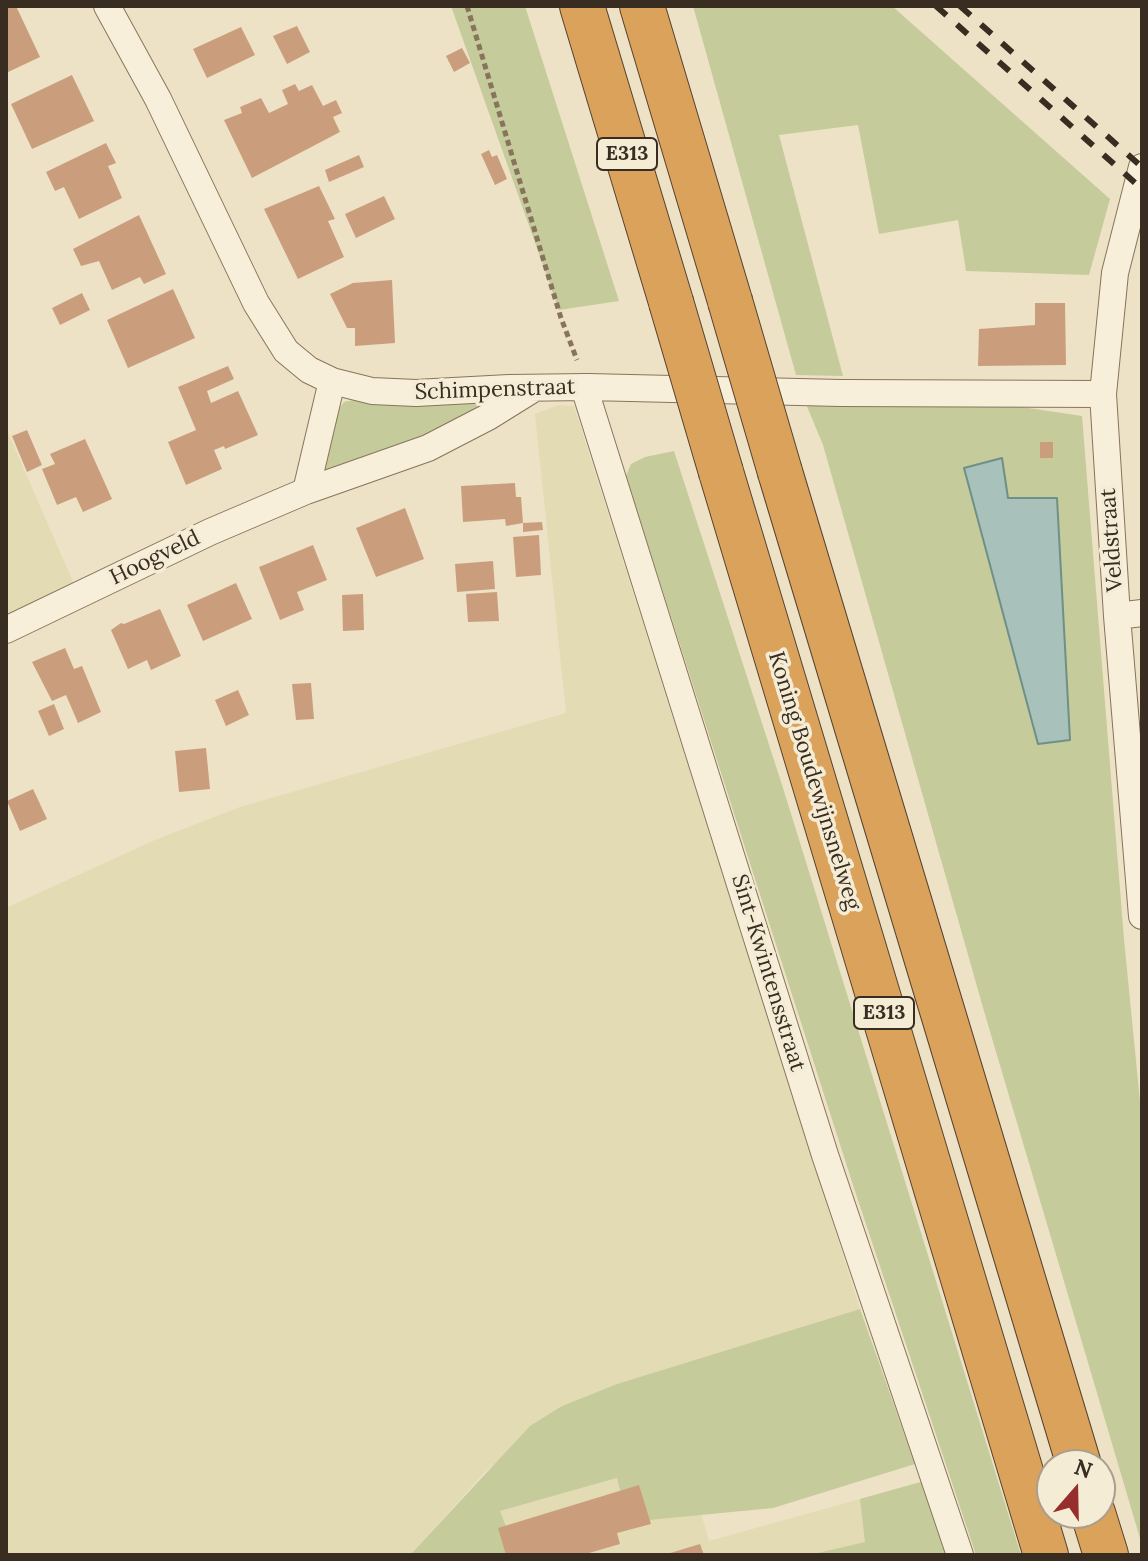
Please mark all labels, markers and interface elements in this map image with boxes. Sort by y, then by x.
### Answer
road number: E313 [597,138,657,170]
street label: Schimpenstraat [414,374,576,406]
street label: Veldstraat [1095,487,1129,593]
street label: Hoogveld [106,525,204,591]
street label: Koning Boudewijnsnelweg [762,649,866,913]
street label: Sint-Kwintensstraat [725,871,811,1075]
road number: E313 [854,997,914,1029]
north arrow [1036,1449,1116,1529]
text: N [1071,1452,1096,1484]

